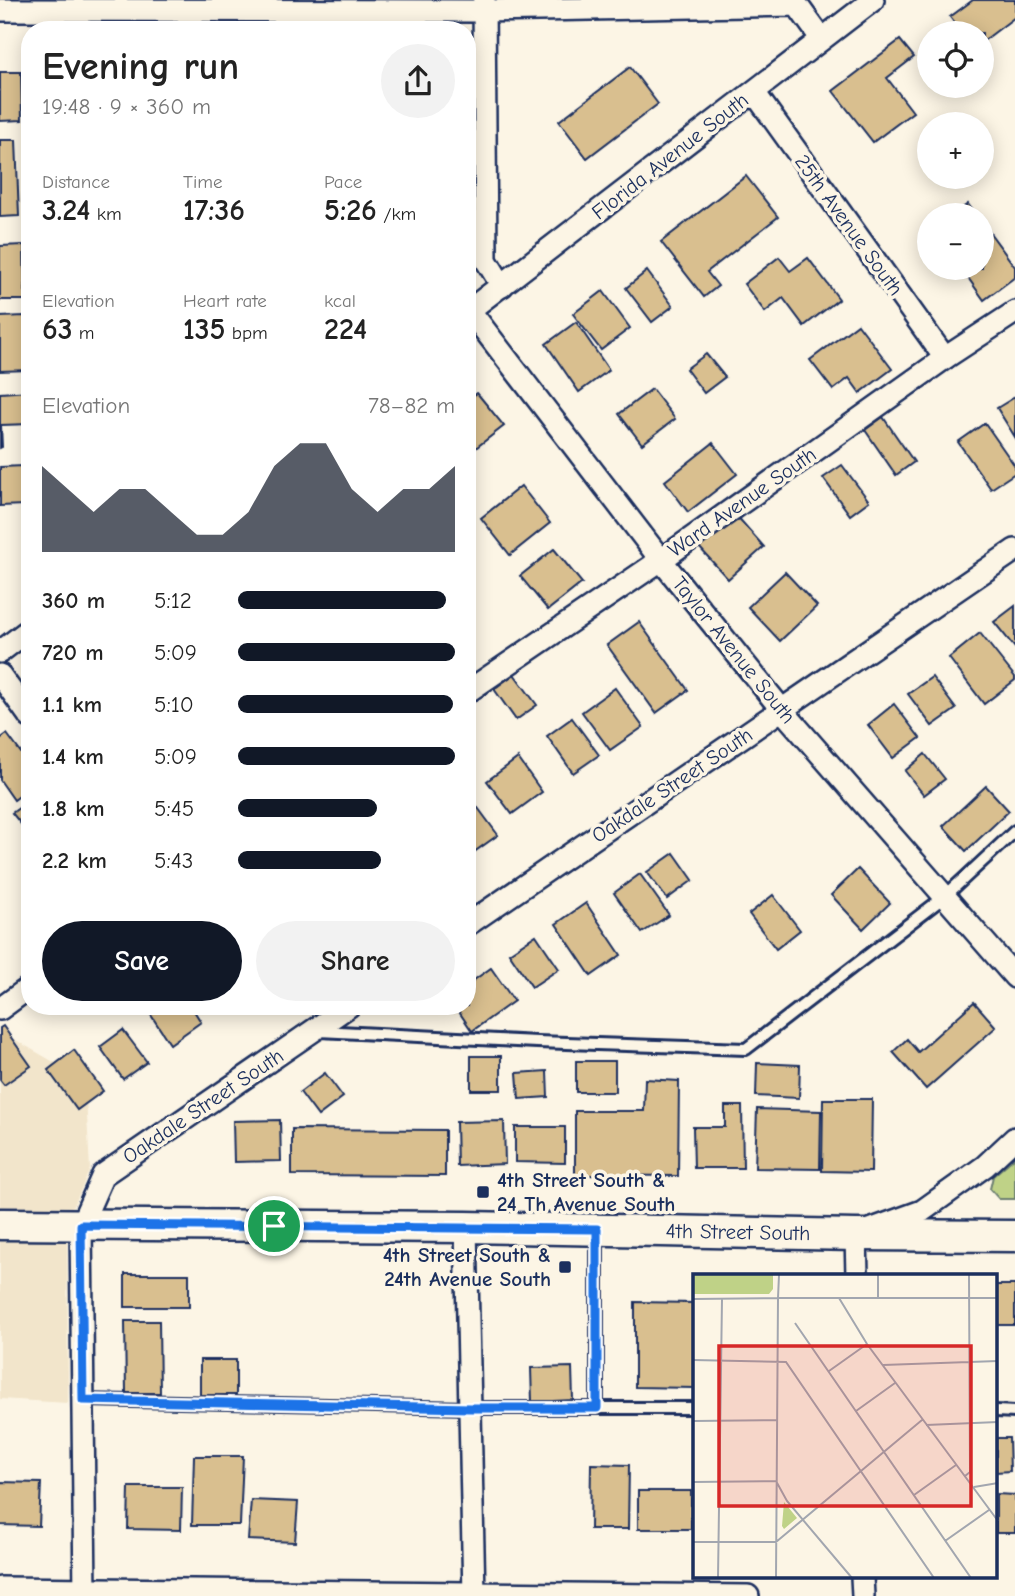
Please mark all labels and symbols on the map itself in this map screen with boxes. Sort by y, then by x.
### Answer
street label: Florida Avenue South [587,88,753,224]
street label: 25th Avenue South [790,150,908,300]
street label: Ward Avenue South [663,442,821,562]
street label: Taylor Avenue South [667,572,801,728]
street label: Oakdale Street South [587,722,757,848]
street label: Oakdale Street South [118,1043,288,1169]
place label: 4th Street South & 24 Th Avenue South [497,1168,675,1216]
marker: 4th Street South & 24 Th Avenue South [475,1184,491,1200]
pin [244,1196,304,1256]
street label: 4th Street South [665,1219,811,1245]
place label: 4th Street South & 24th Avenue South [383,1243,551,1291]
marker: 4th Street South & 24th Avenue South [557,1259,573,1275]
inset map [693,1274,998,1578]

